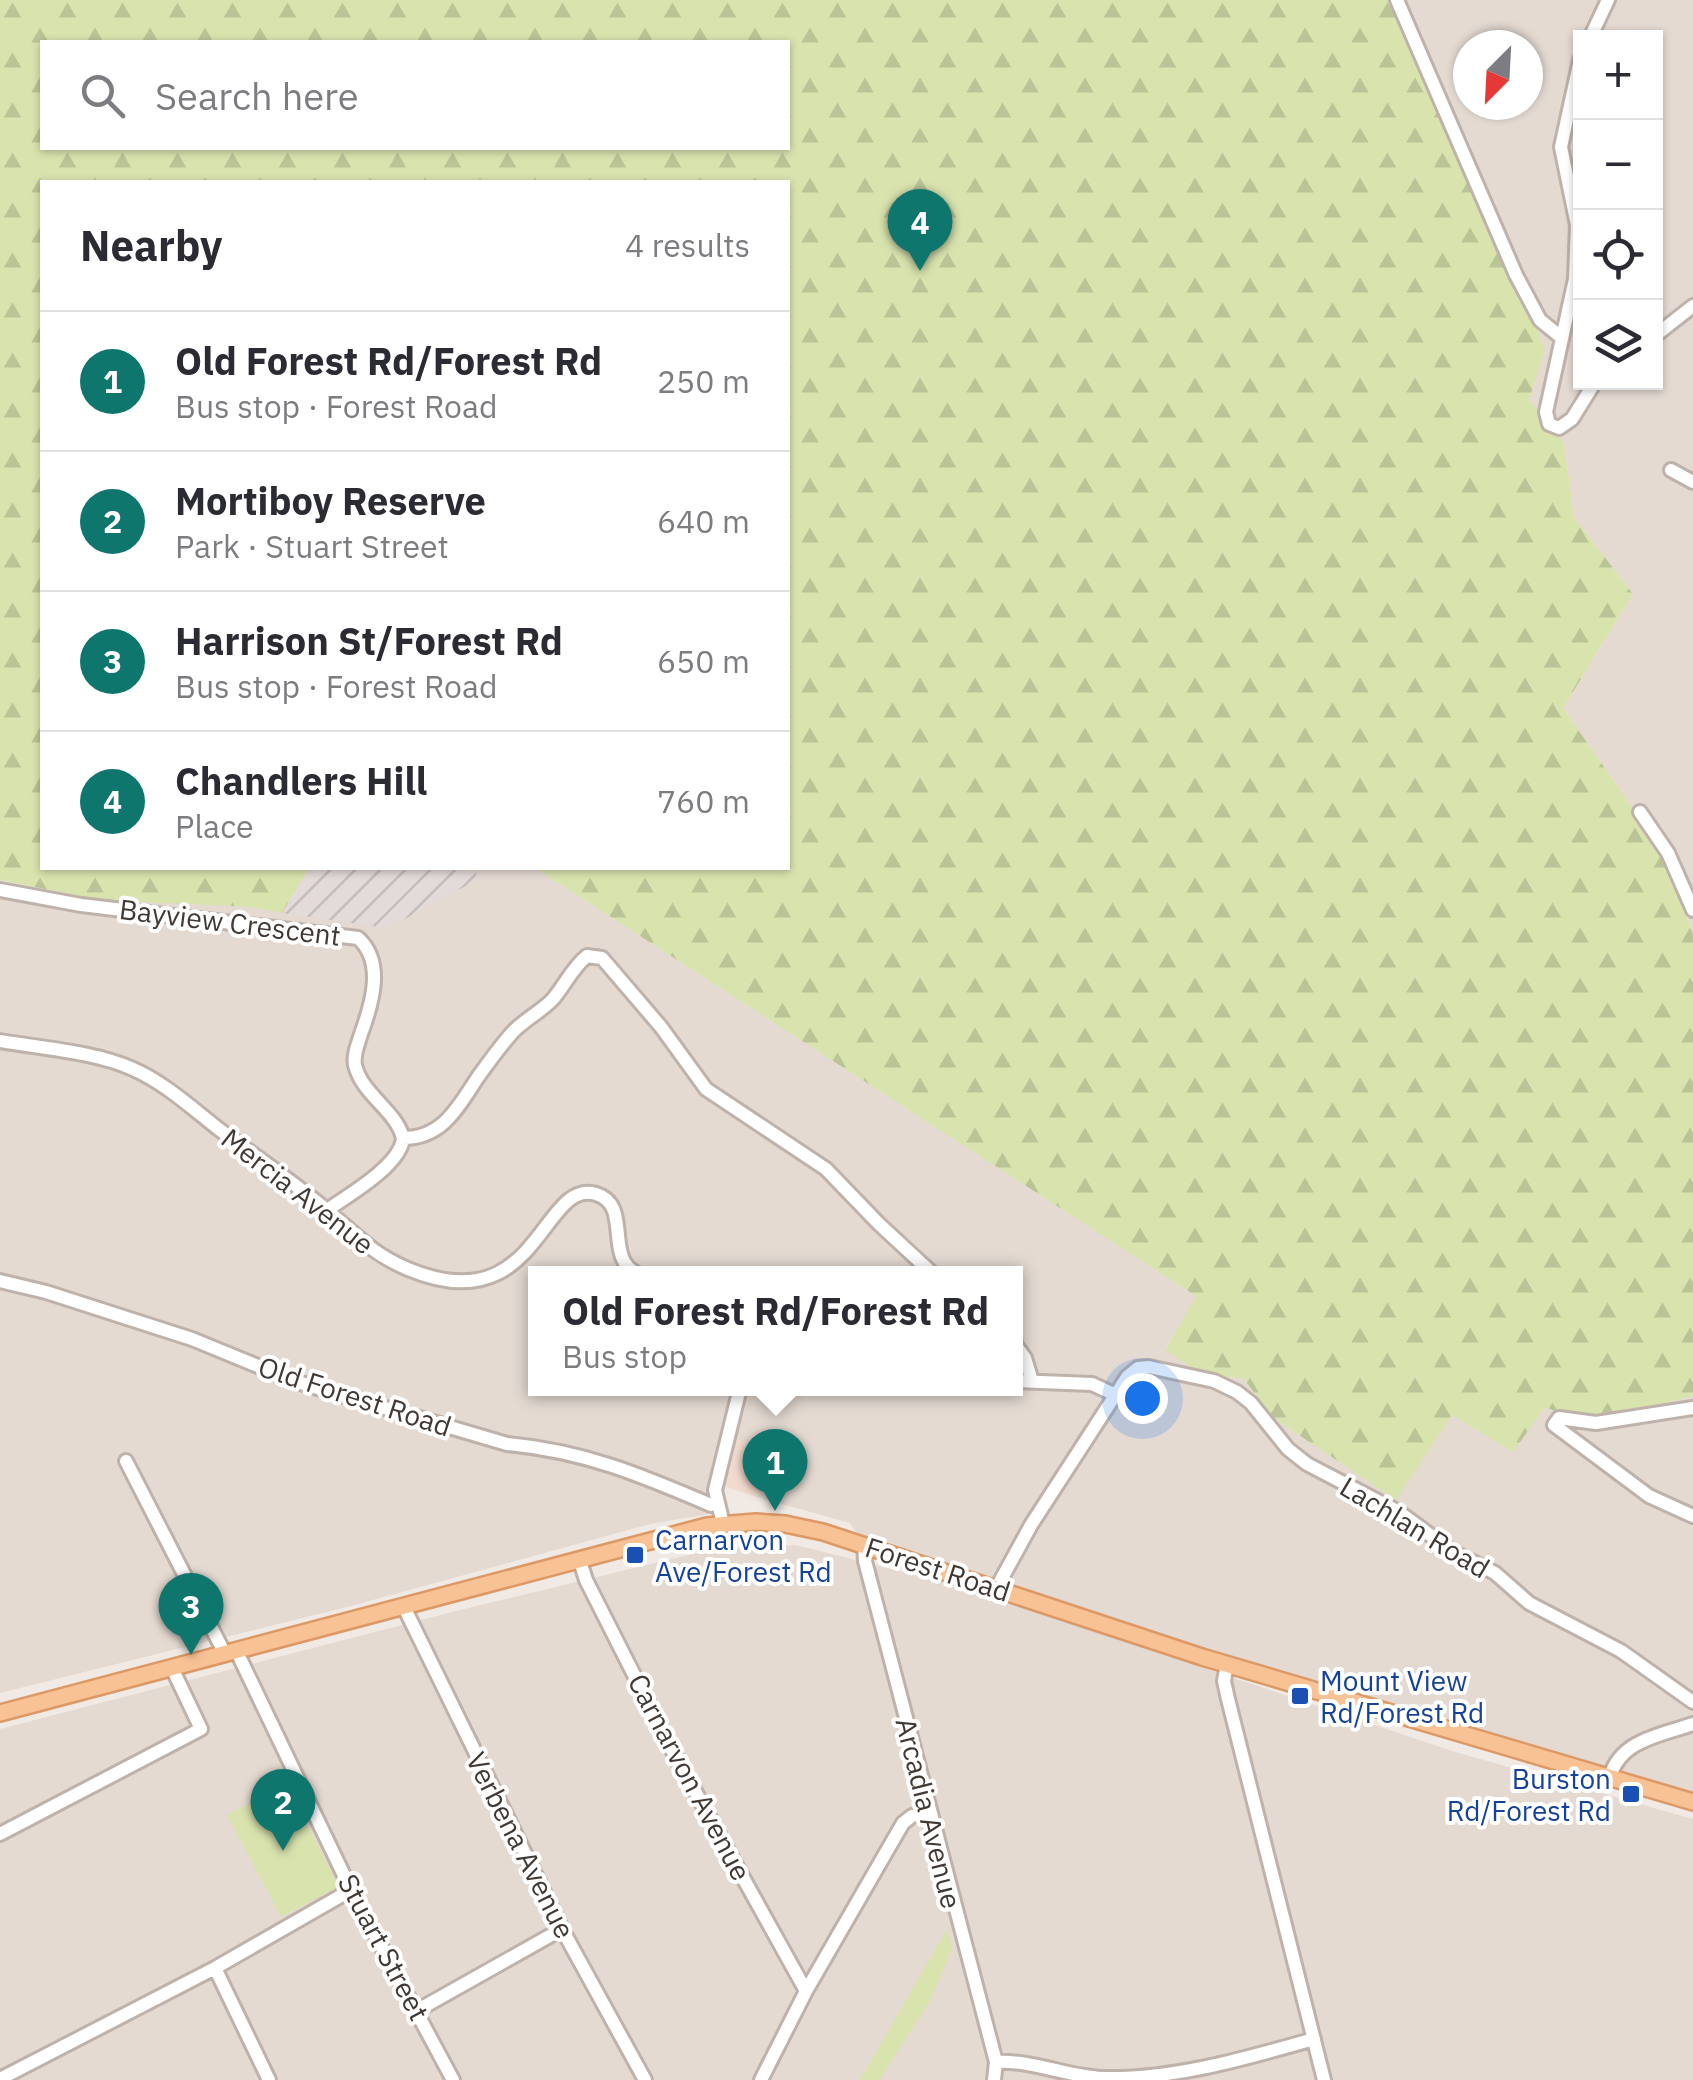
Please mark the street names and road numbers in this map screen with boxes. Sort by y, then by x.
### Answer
street label: Bayview Crescent [117,890,343,954]
street label: Mercia Avenue [214,1120,382,1262]
street label: Old Forest Road [254,1347,456,1445]
street label: Lachlan Road [1333,1468,1497,1586]
street label: Forest Road [861,1528,1015,1610]
street label: Carnarvon Avenue [620,1667,760,1887]
street label: Arcadia Avenue [887,1714,971,1912]
street label: Verbena Avenue [458,1746,584,1944]
street label: Stuart Street [330,1867,438,2027]

